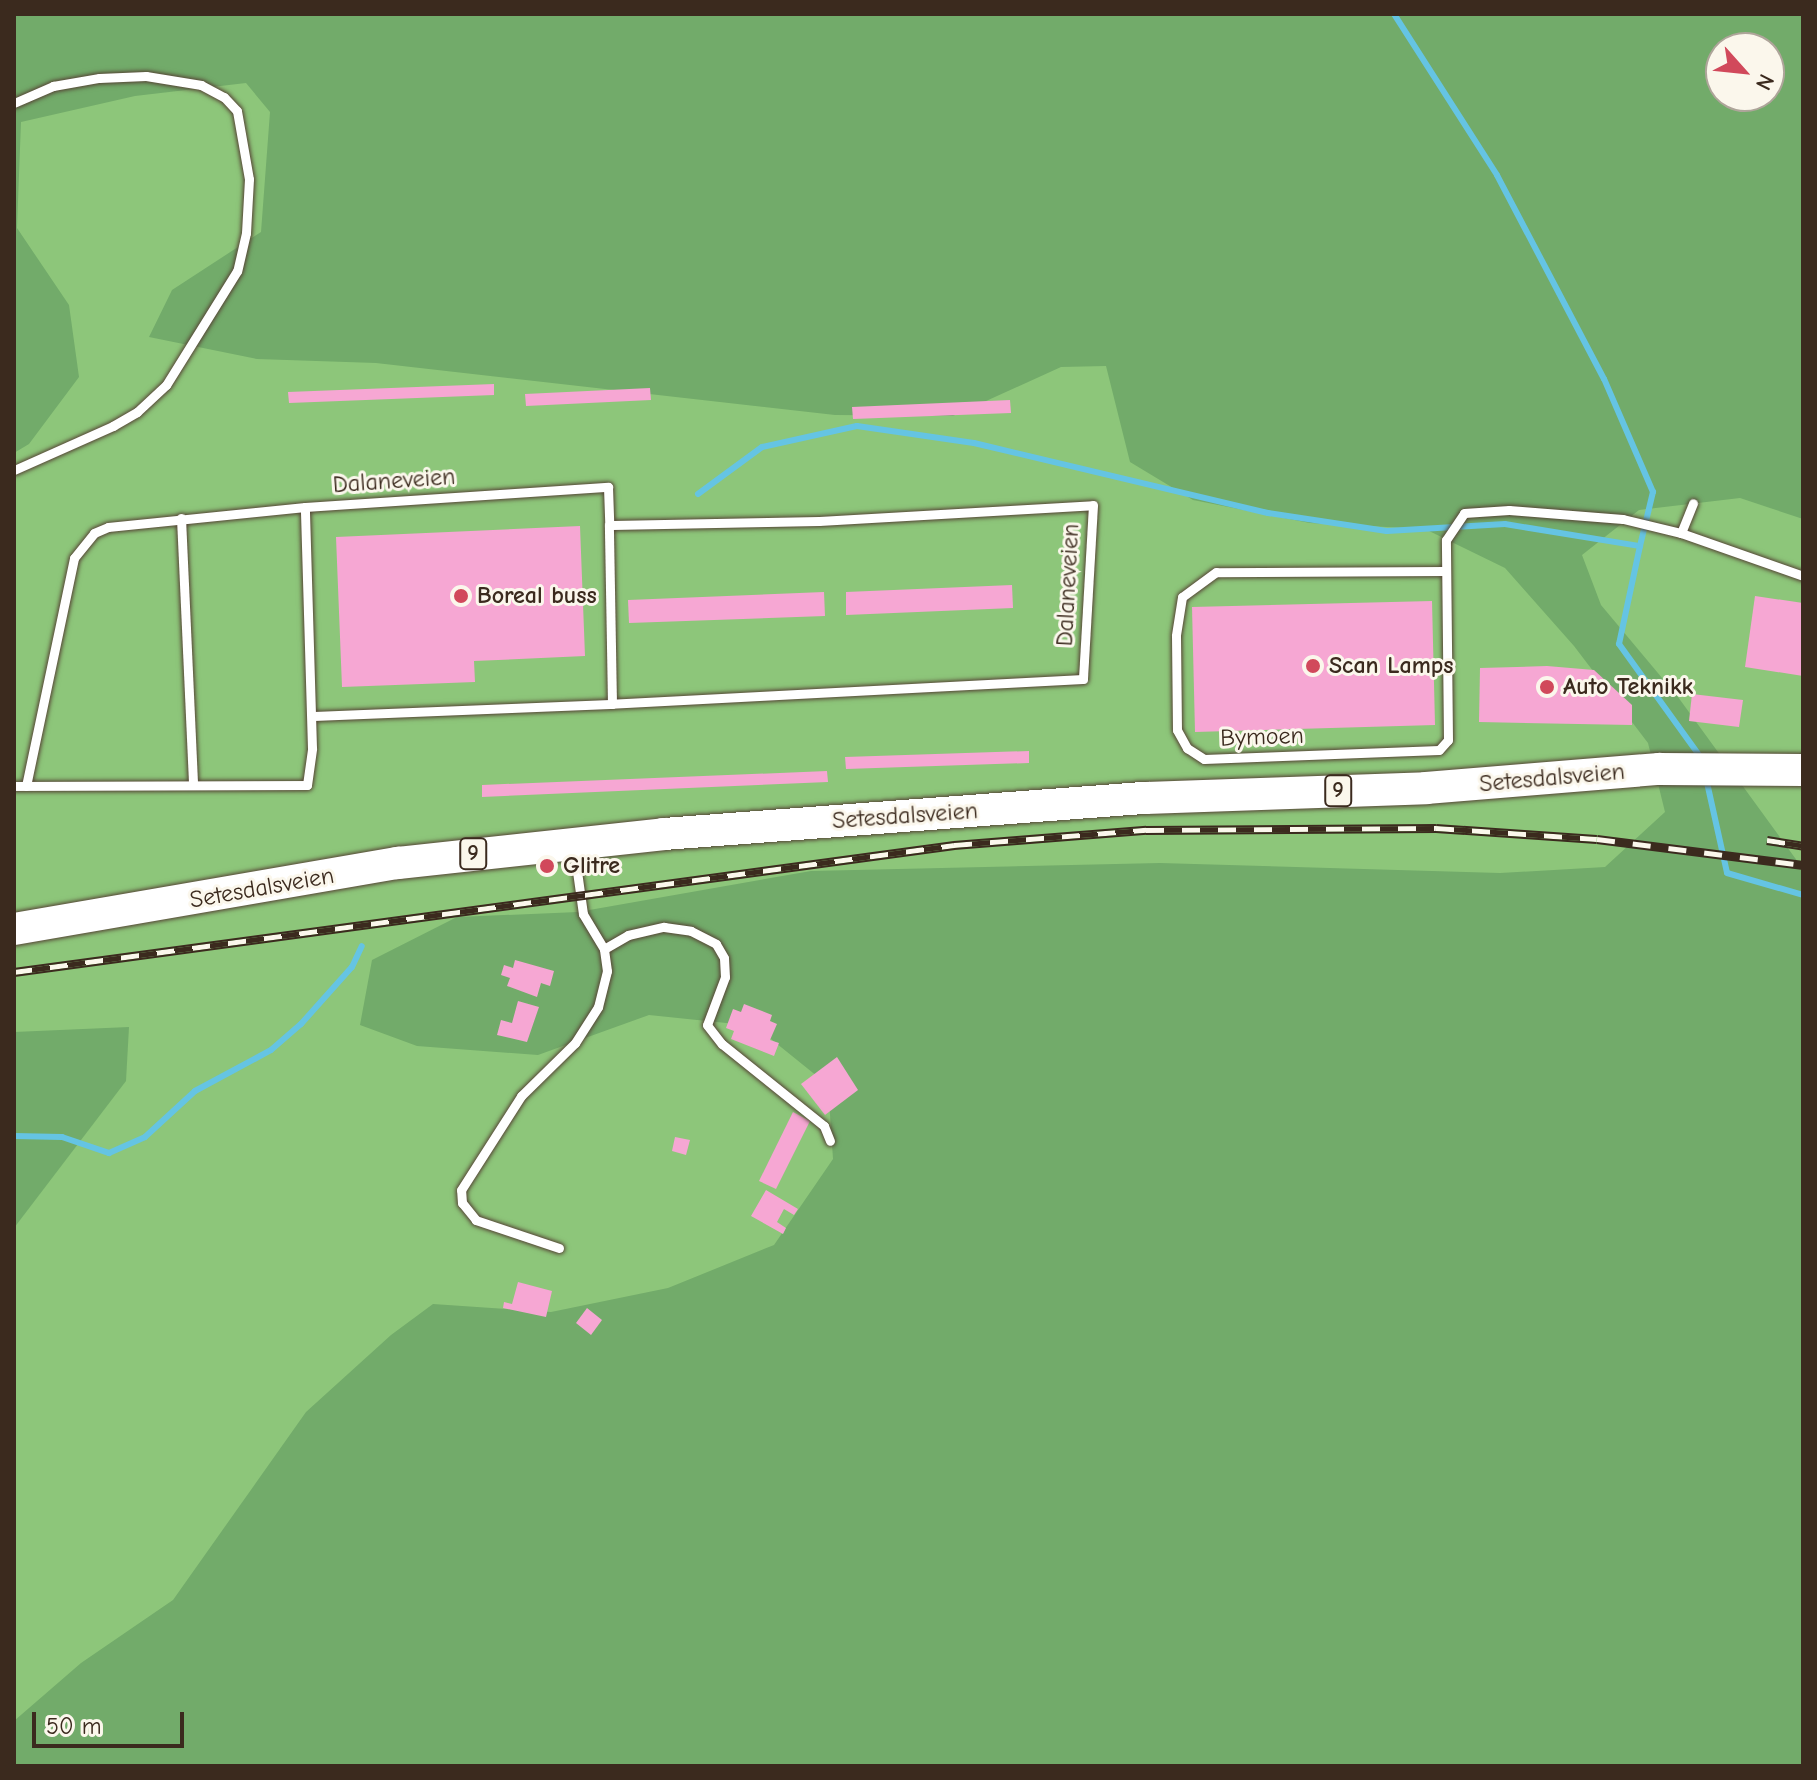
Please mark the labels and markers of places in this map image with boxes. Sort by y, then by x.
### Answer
place label: Boreal buss [477,582,597,610]
marker: Boreal buss [452,587,470,605]
place label: Scan Lamps [1329,652,1453,680]
marker: Scan Lamps [1304,657,1322,675]
place label: Auto Teknikk [1563,673,1693,701]
marker: Auto Teknikk [1538,678,1556,696]
place label: Glitre [563,852,620,880]
marker: Glitre [538,857,556,875]

